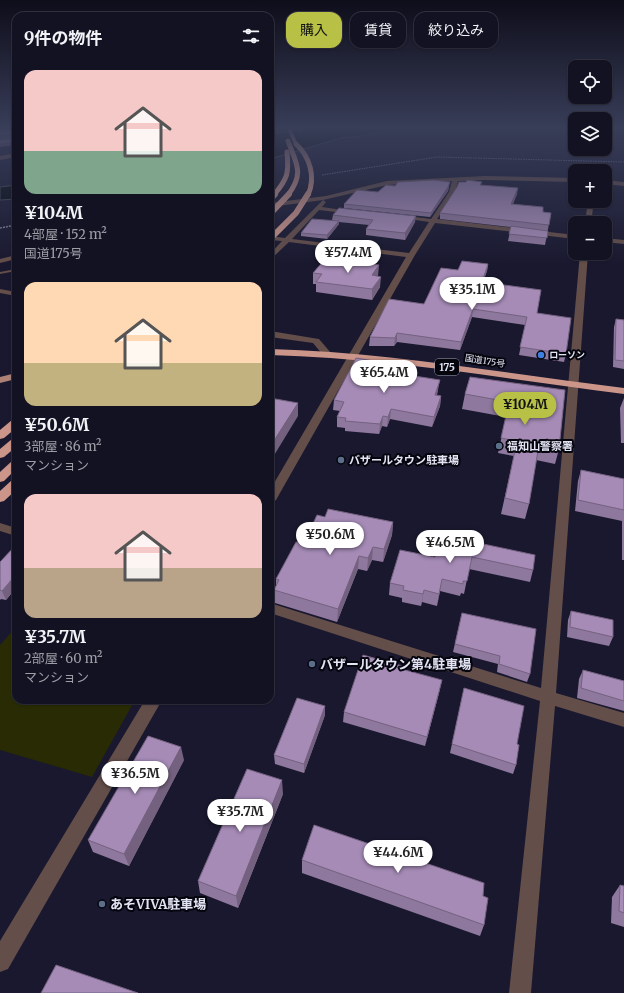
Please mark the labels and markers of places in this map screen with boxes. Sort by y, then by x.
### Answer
pin: ¥57.4M [315,240,381,274]
pin: ¥35.1M [439,277,505,311]
place label: ローソン [549,349,585,360]
marker: ローソン [536,350,546,360]
pin: ¥65.4M [351,360,417,394]
pin: ¥104M [497,392,553,426]
place label: 福知山警察署 [507,439,573,453]
marker: 福知山警察署 [494,441,504,451]
place label: バザールタウン駐車場 [349,453,459,467]
marker: バザールタウン駐車場 [336,455,346,465]
pin: ¥50.6M [297,522,363,556]
pin: ¥46.5M [417,530,483,564]
place label: バザールタウン第4駐車場 [320,656,471,673]
marker: バザールタウン第4駐車場 [307,659,317,669]
pin: ¥36.5M [102,761,168,795]
pin: ¥35.7M [207,799,273,833]
pin: ¥44.6M [365,840,431,874]
place label: あそVIVA駐車場 [110,896,206,913]
marker: あそVIVA駐車場 [97,899,107,909]

